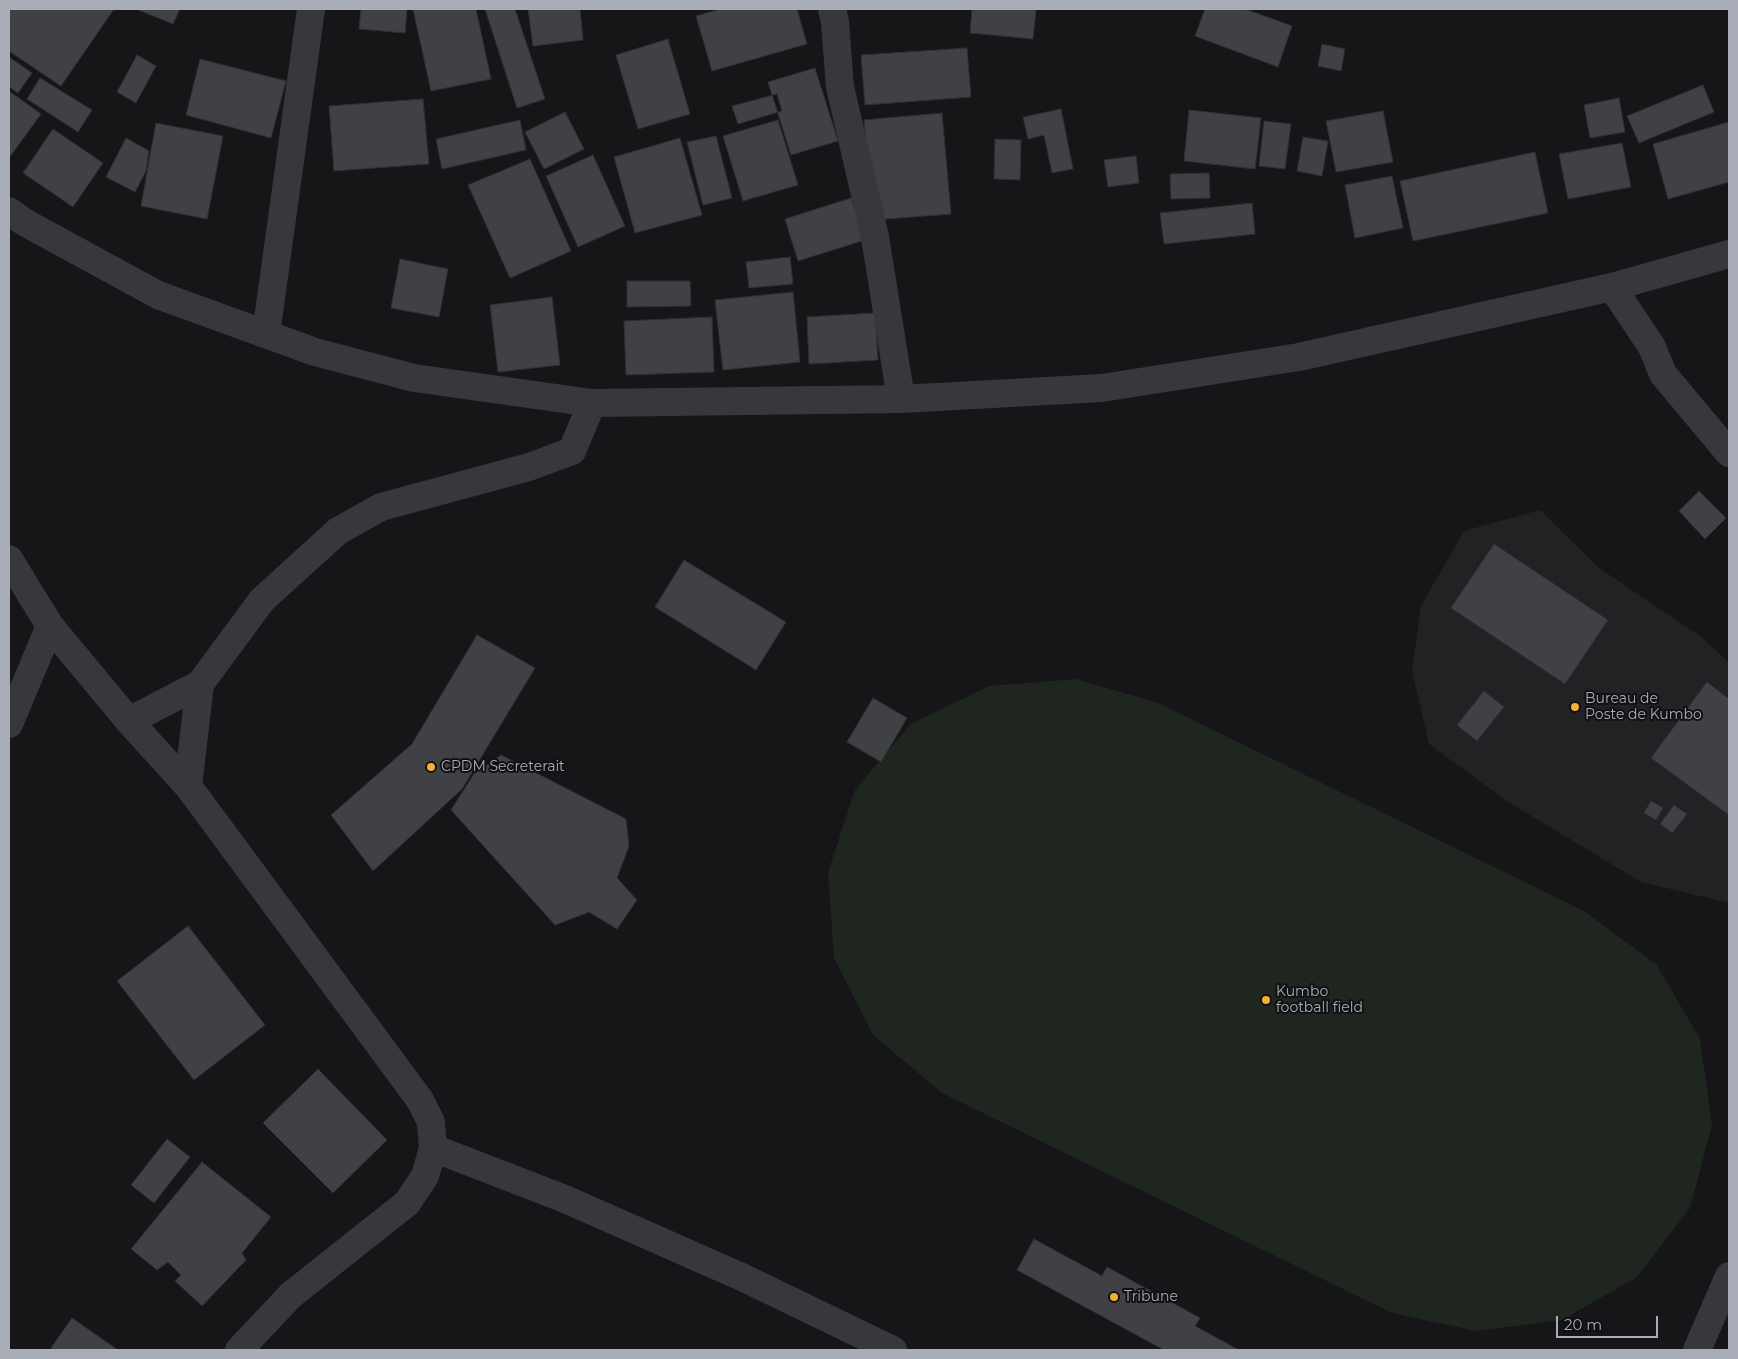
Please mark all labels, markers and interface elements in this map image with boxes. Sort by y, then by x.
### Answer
place label: Bureau de Poste de Kumbo [1585,691,1702,724]
marker: Bureau de Poste de Kumbo [1569,701,1581,713]
place label: CPDM Secreterait [441,759,565,775]
marker: CPDM Secreterait [425,761,437,773]
place label: Kumbo football field [1276,984,1363,1016]
marker: Kumbo football field [1260,994,1272,1006]
place label: Tribune [1124,1289,1178,1305]
marker: Tribune [1108,1291,1120,1303]
scale bar [1558,1306,1660,1338]
text: 20 m [1564,1315,1602,1334]

